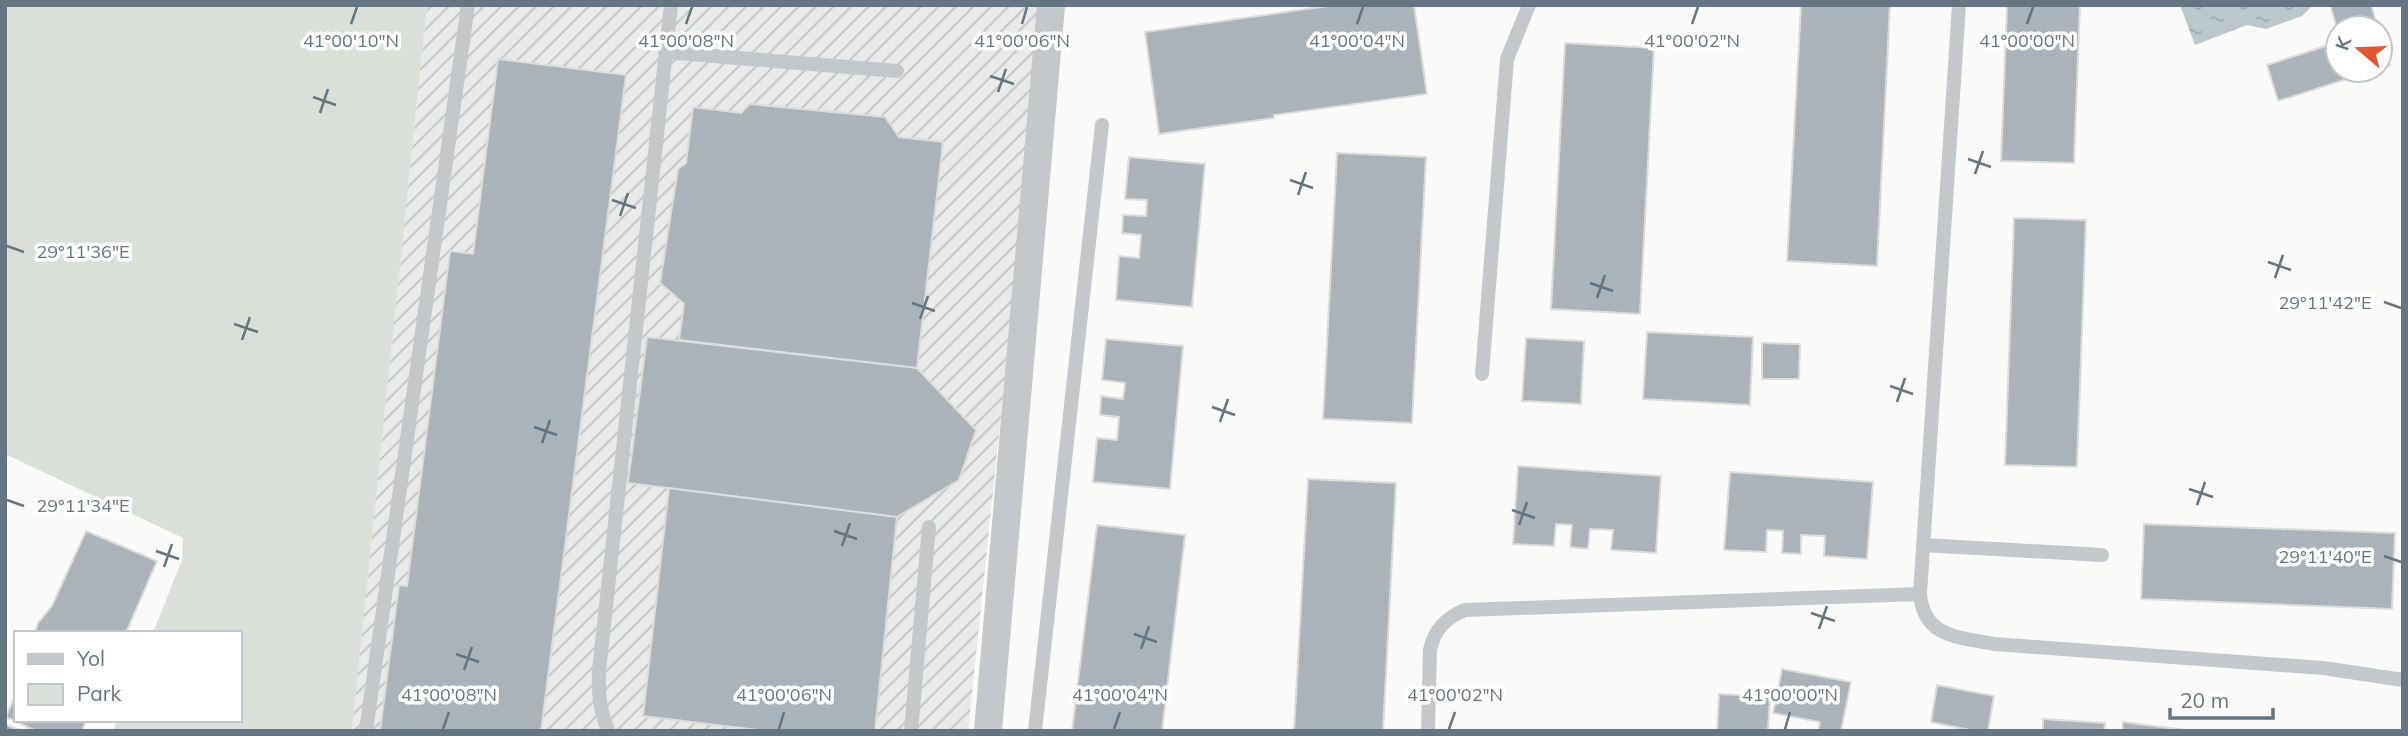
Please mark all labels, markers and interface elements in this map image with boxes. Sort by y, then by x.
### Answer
north arrow [2324,14,2394,84]
text: 41°00'10"N [303,29,399,52]
text: 41°00'08"N [638,29,734,52]
text: 41°00'06"N [974,29,1070,52]
text: 41°00'04"N [1309,29,1405,52]
text: 41°00'02"N [1644,29,1740,52]
text: 41°00'00"N [1979,29,2075,52]
text: K [2330,32,2357,53]
text: 29°11'36"E [36,240,130,263]
text: 29°11'42"E [2278,291,2372,314]
text: 29°11'34"E [36,494,130,517]
text: 29°11'40"E [2278,545,2372,568]
legend [14,631,242,722]
text: Yol [76,645,105,671]
scale bar [2170,676,2273,720]
text: Park [77,680,121,706]
text: 41°00'08"N [401,683,497,706]
text: 41°00'06"N [736,683,832,706]
text: 41°00'04"N [1072,683,1168,706]
text: 41°00'02"N [1407,683,1503,706]
text: 41°00'00"N [1742,683,1838,706]
text: 20 m [2180,687,2229,713]

